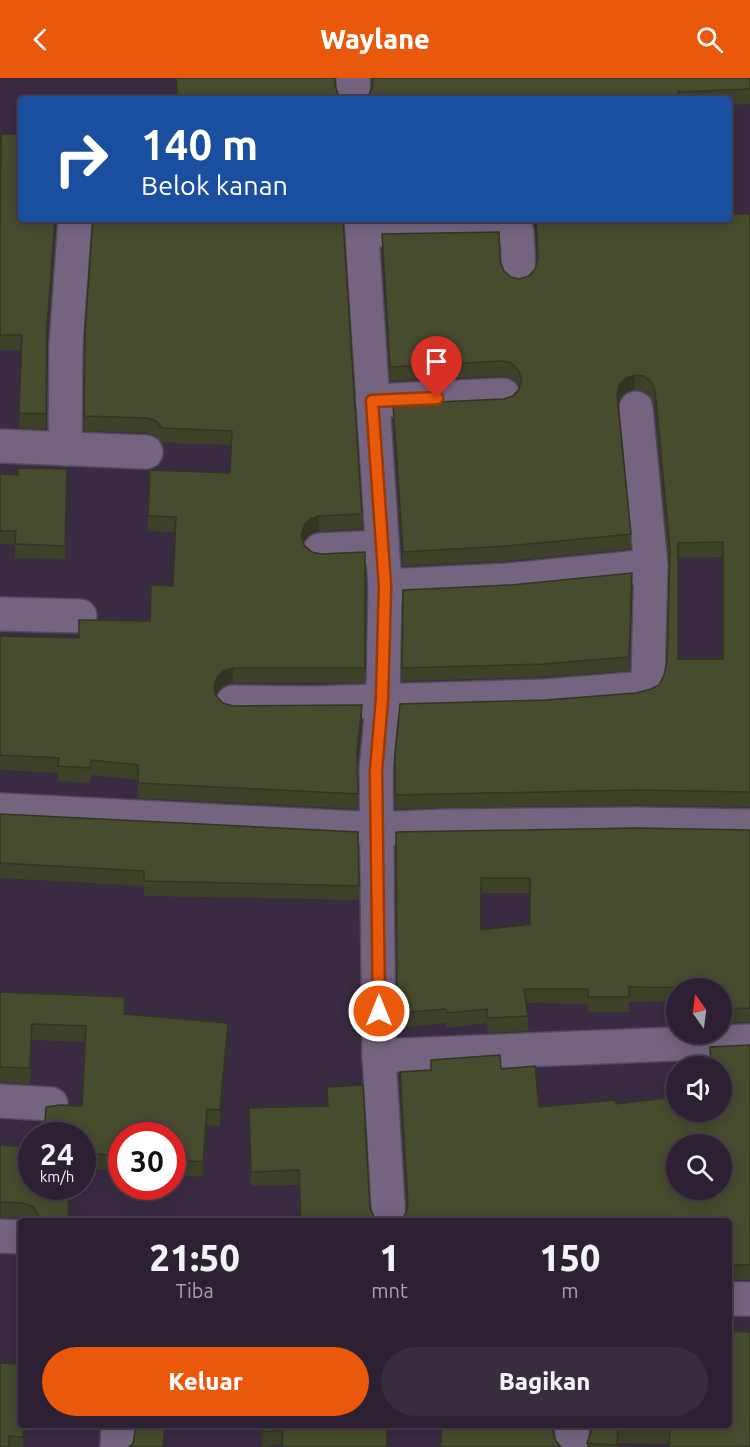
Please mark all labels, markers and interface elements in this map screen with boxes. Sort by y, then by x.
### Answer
icon: back [24,23,57,56]
icon: search [693,23,726,56]
text: Waylane [320,24,430,54]
icon: right [42,120,120,198]
text: 140 m [141,121,258,168]
text: Belok kanan [141,170,288,200]
pin [411,336,462,398]
icon: arrive [420,345,453,378]
north arrow [666,978,732,1044]
map controls [666,978,732,1200]
position arrow [347,979,411,1043]
button: sound [666,1056,732,1122]
speed limit sign: 30 [108,1122,186,1200]
button: search [666,1134,732,1200]
text: 24 [40,1137,74,1171]
text: km/h [40,1168,74,1185]
text: 21:50 [150,1237,240,1278]
text: 1 [379,1237,400,1278]
text: 150 [539,1237,600,1278]
text: Tiba [175,1279,214,1302]
text: mnt [371,1279,408,1302]
text: m [561,1279,579,1302]
button: Keluar [42,1347,369,1416]
button: Bagikan [381,1347,708,1416]

